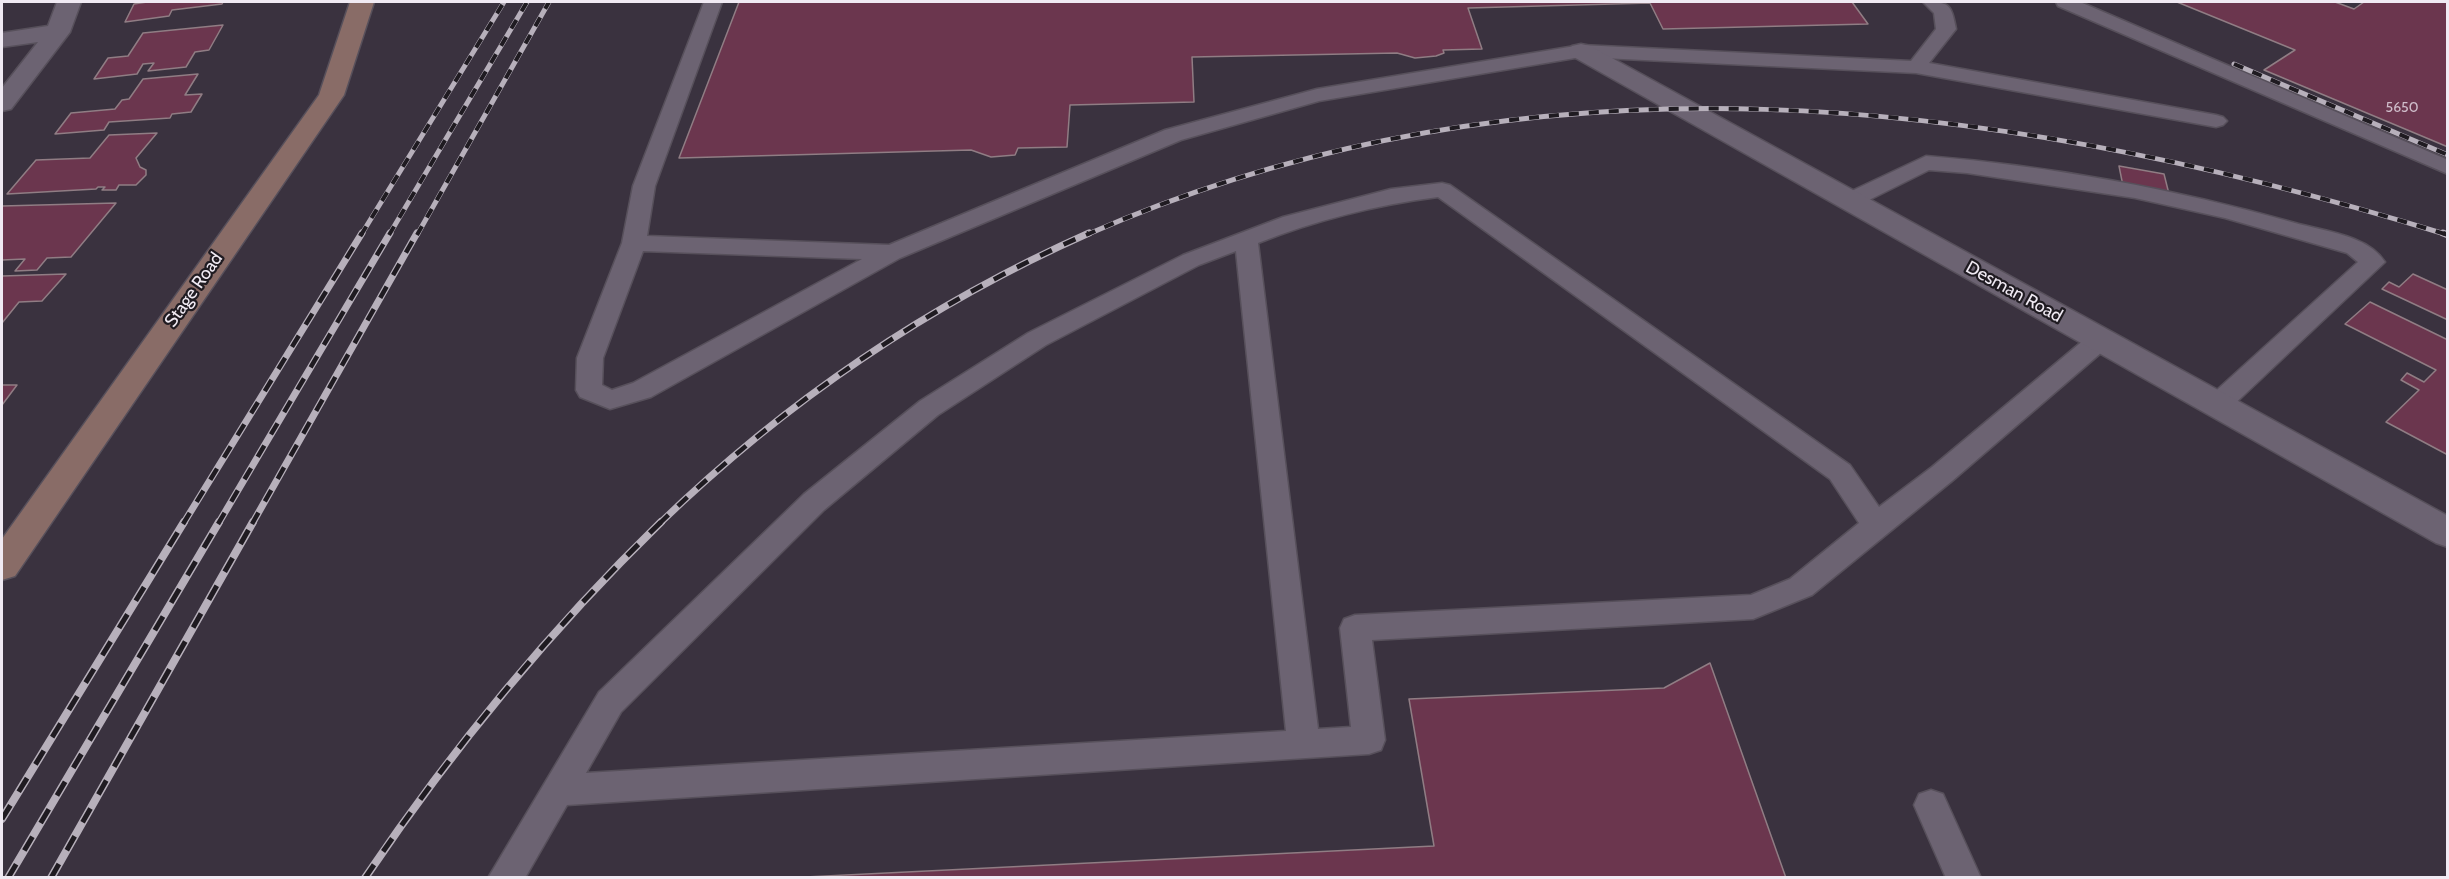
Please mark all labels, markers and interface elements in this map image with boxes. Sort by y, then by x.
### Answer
house number: 5650 [2386,100,2418,116]
street label: Stage Road [160,248,228,332]
street label: Desman Road [1962,257,2066,327]

